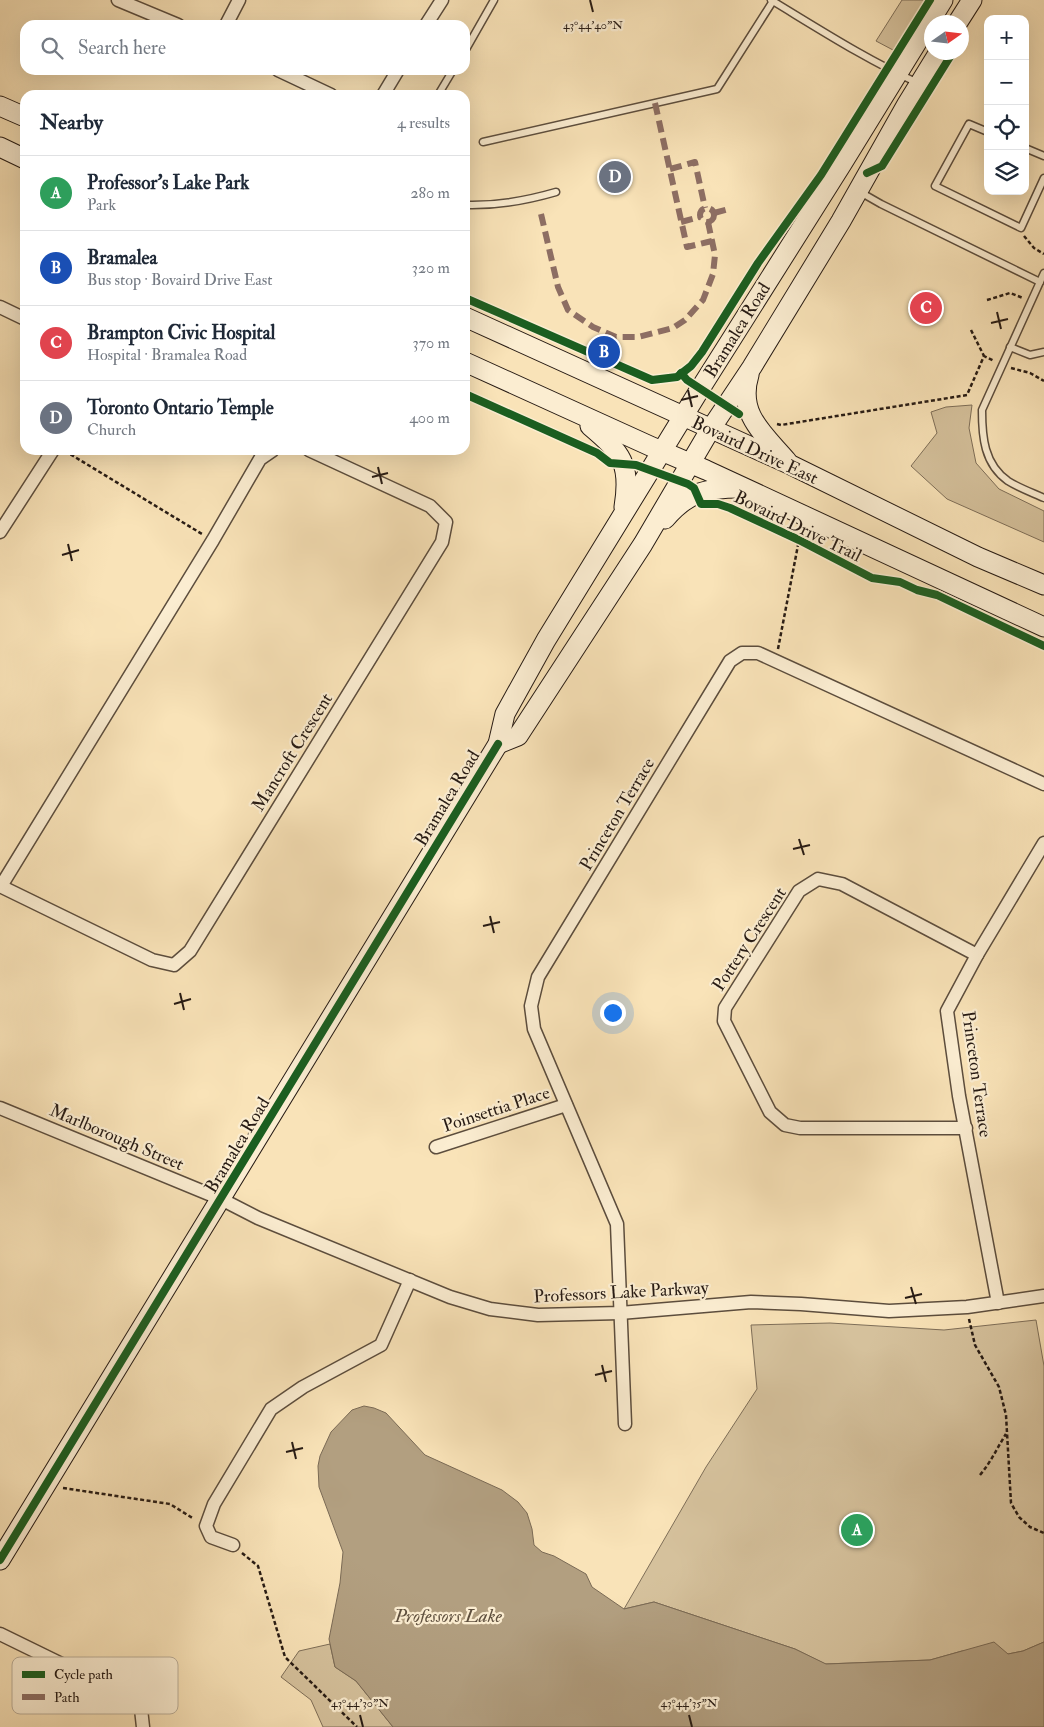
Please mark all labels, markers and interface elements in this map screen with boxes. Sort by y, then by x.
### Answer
north arrow [924,15,969,60]
map controls [984,15,1029,195]
button: + [984,15,1029,60]
text: 43°44'40"N [563,18,623,33]
search box [20,20,470,75]
icon: search [38,34,66,62]
text: Search here [78,36,166,60]
button: − [984,60,1029,105]
button: locate [984,105,1029,150]
text: Nearby [40,109,103,136]
text: 4 results [397,113,450,133]
button: layers [984,150,1029,195]
pin: D [599,158,631,196]
text: Professor's Lake Park [87,171,249,195]
text: A [51,183,61,203]
text: 280 m [410,183,450,203]
text: Park [87,195,116,215]
text: Bramalea [87,246,157,270]
text: B [51,258,61,278]
text: 320 m [412,258,450,278]
text: Bus stop · Bovaird Drive East [87,270,273,290]
street label: Bramalea Road [699,278,776,382]
pin: C [910,289,942,327]
text: Brampton Civic Hospital [87,321,275,345]
text: C [50,333,62,353]
text: 370 m [413,333,450,353]
pin: B [588,333,620,371]
text: Hospital · Bramalea Road [87,345,247,365]
text: Toronto Ontario Temple [87,396,274,420]
text: D [49,408,63,428]
text: 400 m [409,408,450,428]
street label: Bovaird Drive East [688,411,822,490]
text: Church [87,420,136,440]
street label: Bovaird Drive Trail [730,486,866,568]
street label: Mancroft Crescent [247,689,338,816]
street label: Bramalea Road [410,746,485,850]
street label: Princeton Terrace [575,753,660,875]
street label: Pottery Crescent [707,883,792,996]
your location [600,1000,626,1026]
street label: Princeton Terrace [956,1009,997,1139]
street label: Poinsettia Place [440,1081,553,1138]
street label: Bramalea Road [200,1093,275,1197]
street label: Marlborough Street [46,1099,187,1176]
street label: Professors Lake Parkway [533,1276,710,1309]
pin: A [841,1511,873,1549]
water label: Professors Lake [393,1604,502,1628]
legend [12,1657,178,1714]
text: Cycle path [54,1666,114,1684]
text: Path [54,1689,80,1706]
text: 43°44'30"N [331,1696,389,1711]
text: 43°44'35"N [660,1696,718,1711]

